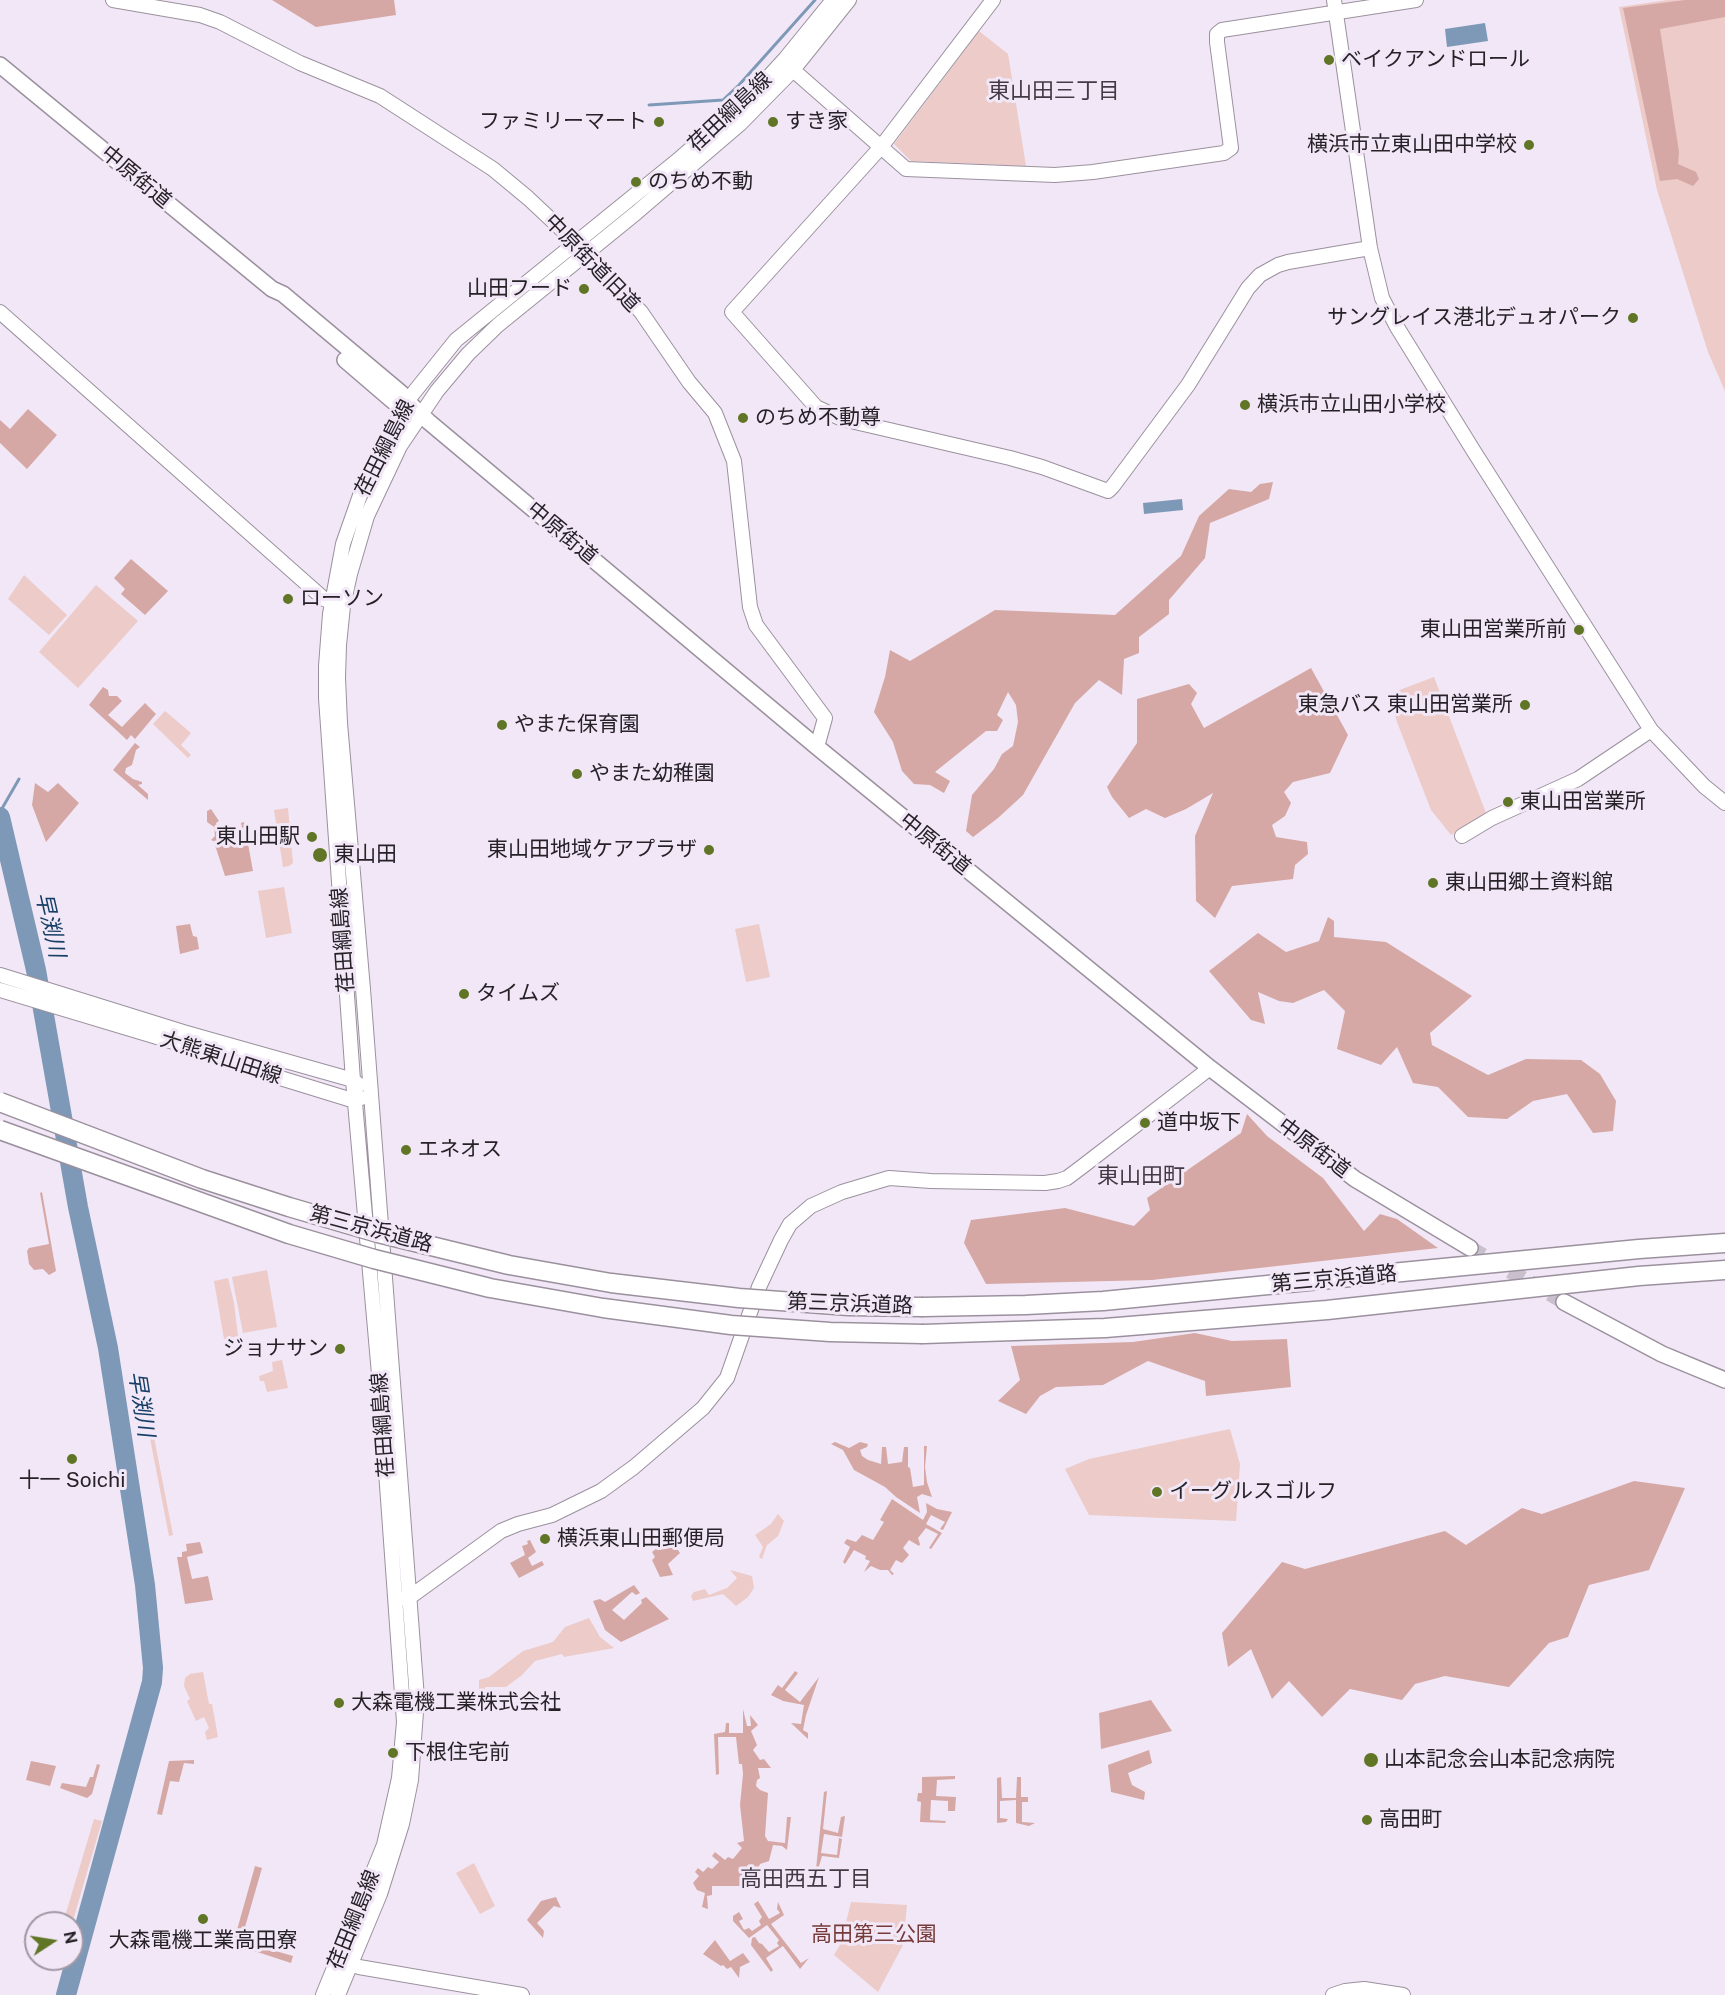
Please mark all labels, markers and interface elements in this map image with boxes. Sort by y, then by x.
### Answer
place label: ベイクアンドロール [1341,47,1530,73]
marker: ベイクアンドロール [1322,53,1336,67]
street label: 荏田綱島線 [683,67,777,157]
district label: 東山田三丁目 [988,78,1120,104]
place label: ファミリーマート [479,109,647,135]
place label: すき家 [785,109,848,135]
marker: ファミリーマート [652,115,666,129]
marker: すき家 [766,115,780,129]
place label: 横浜市立東山田中学校 [1307,132,1517,158]
marker: 横浜市立東山田中学校 [1522,138,1536,152]
street label: 中原街道 [96,140,176,214]
place label: のちめ不動 [648,169,753,195]
marker: のちめ不動 [629,175,643,189]
street label: 中原街道旧道 [539,209,645,317]
place label: 山田フード [467,276,572,302]
marker: 山田フード [577,282,591,296]
place label: サングレイス港北デュオパーク [1327,305,1621,331]
marker: サングレイス港北デュオパーク [1626,311,1640,325]
place label: 横浜市立山田小学校 [1257,392,1446,418]
street label: 荏田綱島線 [350,396,420,500]
marker: 横浜市立山田小学校 [1238,398,1252,412]
place label: のちめ不動尊 [755,405,881,431]
marker: のちめ不動尊 [736,411,750,425]
street label: 中原街道 [522,496,602,570]
place label: ローソン [300,586,384,612]
marker: ローソン [281,592,295,606]
place label: 東山田営業所前 [1420,617,1567,643]
marker: 東山田営業所前 [1572,623,1586,637]
place label: 東急バス 東山田営業所 [1298,692,1513,718]
marker: 東急バス 東山田営業所 [1518,698,1532,712]
place label: やまた保育園 [514,712,640,738]
marker: やまた保育園 [495,718,509,732]
place label: やまた幼稚園 [589,761,715,787]
marker: やまた幼稚園 [570,767,584,781]
place label: 東山田営業所 [1520,789,1646,815]
marker: 東山田営業所 [1501,795,1515,809]
street label: 中原街道 [894,808,976,880]
place label: 東山田駅 [216,824,300,850]
marker: 東山田駅 [305,830,319,844]
place label: 東山田地域ケアプラザ [487,837,697,863]
place label: 東山田 [334,842,397,868]
marker: 東山田地域ケアプラザ [702,843,716,857]
marker: 東山田 [311,846,329,864]
place label: 東山田郷土資料館 [1445,870,1613,896]
marker: 東山田郷土資料館 [1426,876,1440,890]
street label: 荏田綱島線 [327,887,359,993]
water label: 早渕川 [30,890,70,960]
place label: タイムズ [476,981,560,1007]
marker: タイムズ [457,987,471,1001]
street label: 大熊東山田線 [157,1027,285,1089]
place label: 道中坂下 [1157,1110,1241,1136]
street label: 中原街道 [1273,1113,1355,1183]
marker: 道中坂下 [1138,1116,1152,1130]
place label: エネオス [418,1137,502,1163]
marker: エネオス [399,1143,413,1157]
district label: 東山田町 [1097,1163,1185,1189]
street label: 第三京浜道路 [307,1201,435,1257]
street label: 第三京浜道路 [1270,1261,1398,1297]
street label: 第三京浜道路 [787,1289,913,1319]
place label: ジョナサン [223,1336,328,1362]
marker: ジョナサン [333,1342,347,1356]
water label: 早渕川 [123,1369,159,1439]
street label: 荏田綱島線 [367,1372,399,1478]
marker: 十一 Soichi [65,1452,79,1466]
place label: 十一 Soichi [19,1468,125,1494]
place label: イーグルスゴルフ [1169,1479,1337,1505]
marker: イーグルスゴルフ [1150,1485,1164,1499]
place label: 横浜東山田郵便局 [557,1526,725,1552]
marker: 横浜東山田郵便局 [538,1532,552,1546]
place label: 大森電機工業株式会社 [351,1690,561,1716]
marker: 大森電機工業株式会社 [332,1696,346,1710]
place label: 下根住宅前 [405,1740,510,1766]
marker: 下根住宅前 [386,1746,400,1760]
place label: 山本記念会山本記念病院 [1384,1747,1615,1773]
marker: 山本記念会山本記念病院 [1362,1751,1380,1769]
place label: 高田町 [1379,1807,1442,1833]
marker: 高田町 [1360,1813,1374,1827]
district label: 高田西五丁目 [740,1866,872,1892]
street label: 荏田綱島線 [323,1867,385,1973]
north arrow [24,1911,84,1971]
marker: 大森電機工業高田寮 [196,1912,210,1926]
park label: 高田第三公園 [811,1922,937,1948]
place label: 大森電機工業高田寮 [109,1928,297,1954]
text: N [60,1929,81,1946]

